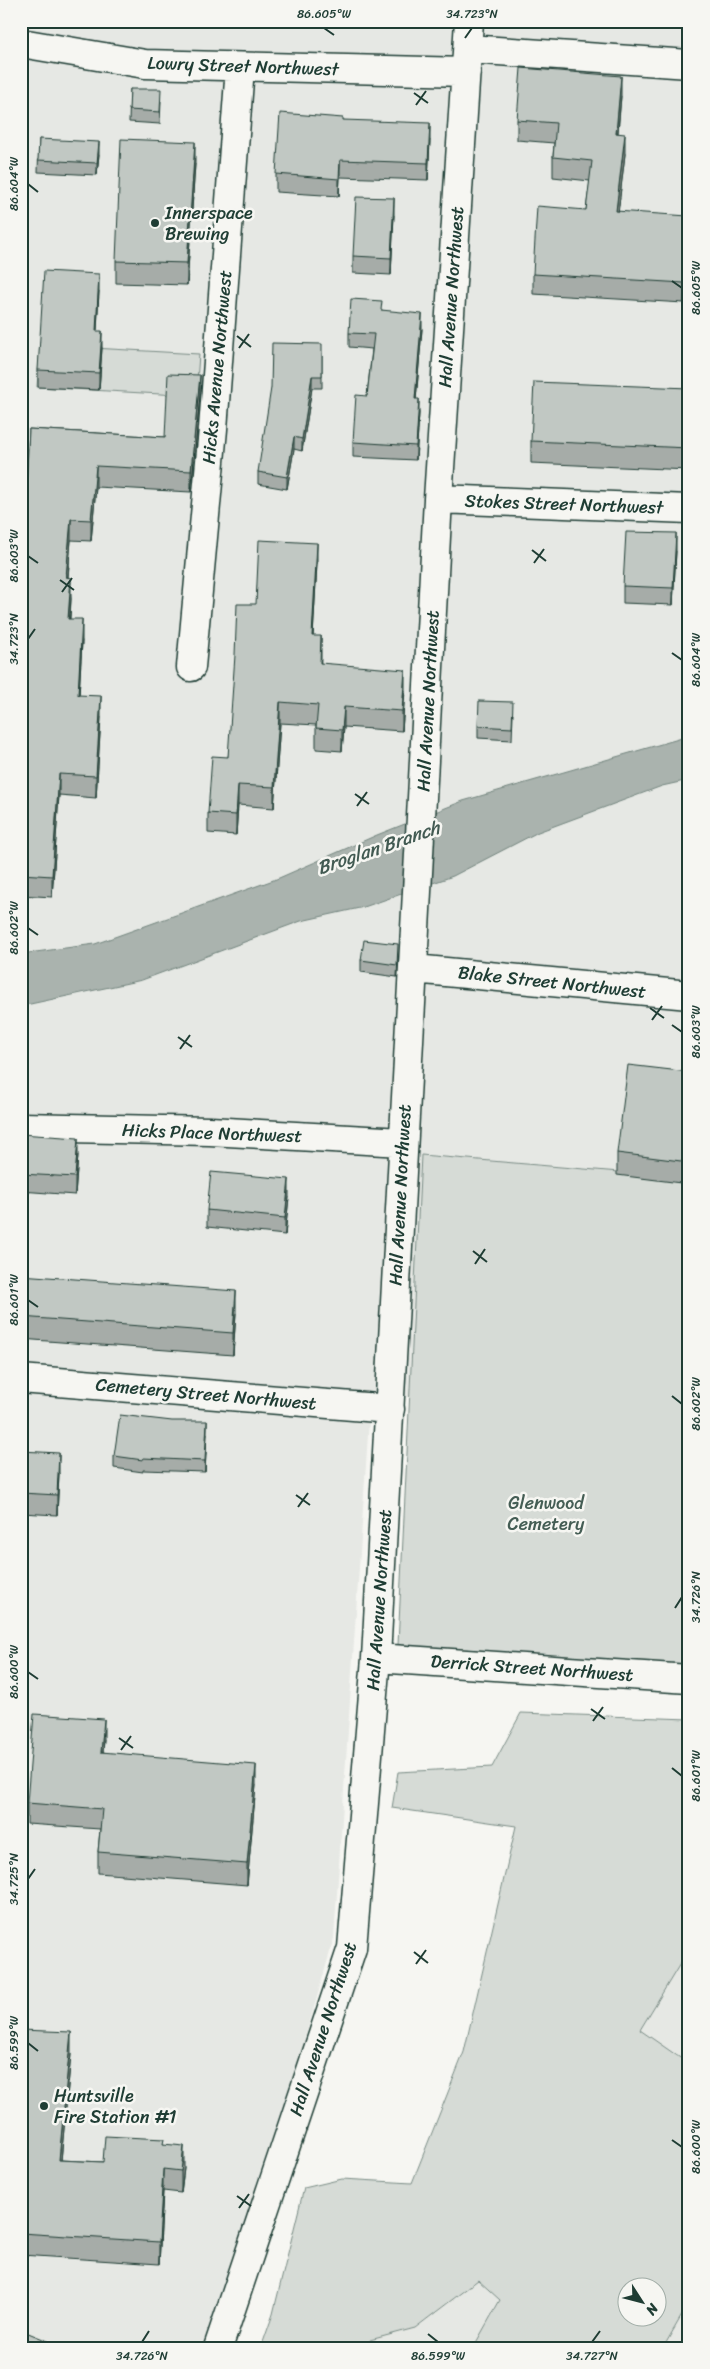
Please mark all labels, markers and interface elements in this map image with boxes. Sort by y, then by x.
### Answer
text: 86.605°W [297,3,352,25]
text: 34.723°N [446,3,498,25]
street label: Lowry Street Northwest [147,47,340,85]
text: 86.604°W [3,156,25,211]
place label: Innerspace Brewing [164,197,253,250]
street label: Hall Avenue Northwest [429,205,473,389]
marker: Innerspace Brewing [149,217,161,229]
text: 86.605°W [685,260,707,315]
street label: Hicks Avenue Northwest [193,269,241,465]
street label: Stokes Street Northwest [464,485,665,523]
text: 86.603°W [3,529,25,583]
street label: Hall Avenue Northwest [407,609,449,792]
text: 34.723°N [3,613,25,665]
text: 86.604°W [685,632,707,687]
water label: Broglan Branch [312,810,446,884]
text: 86.602°W [3,901,25,955]
street label: Blake Street Northwest [456,956,648,1008]
text: 86.603°W [685,1005,707,1059]
street label: Hall Avenue Northwest [379,1103,421,1286]
street label: Hicks Place Northwest [121,1114,303,1152]
text: 86.601°W [3,1273,25,1326]
street label: Cemetery Street Northwest [94,1368,318,1420]
text: 86.602°W [685,1377,707,1431]
park label: Glenwood Cemetery [508,1487,585,1540]
street label: Hall Avenue Northwest [357,1508,401,1692]
text: 34.726°N [685,1570,707,1623]
text: 86.600°W [3,1644,25,1699]
street label: Derrick Street Northwest [430,1645,634,1691]
text: 86.601°W [685,1749,707,1802]
text: 34.725°N [3,1852,25,1905]
street label: Hall Avenue Northwest [280,1938,366,2120]
text: 86.599°W [3,2015,25,2070]
place label: Huntsville Fire Station #1 [54,2080,177,2133]
marker: Huntsville Fire Station #1 [38,2100,50,2112]
text: 86.600°W [685,2119,707,2174]
north arrow [618,2276,668,2326]
text: N [639,2297,666,2321]
text: 34.726°N [116,2345,169,2367]
text: 86.599°W [411,2345,466,2367]
text: 34.727°N [566,2345,619,2367]

